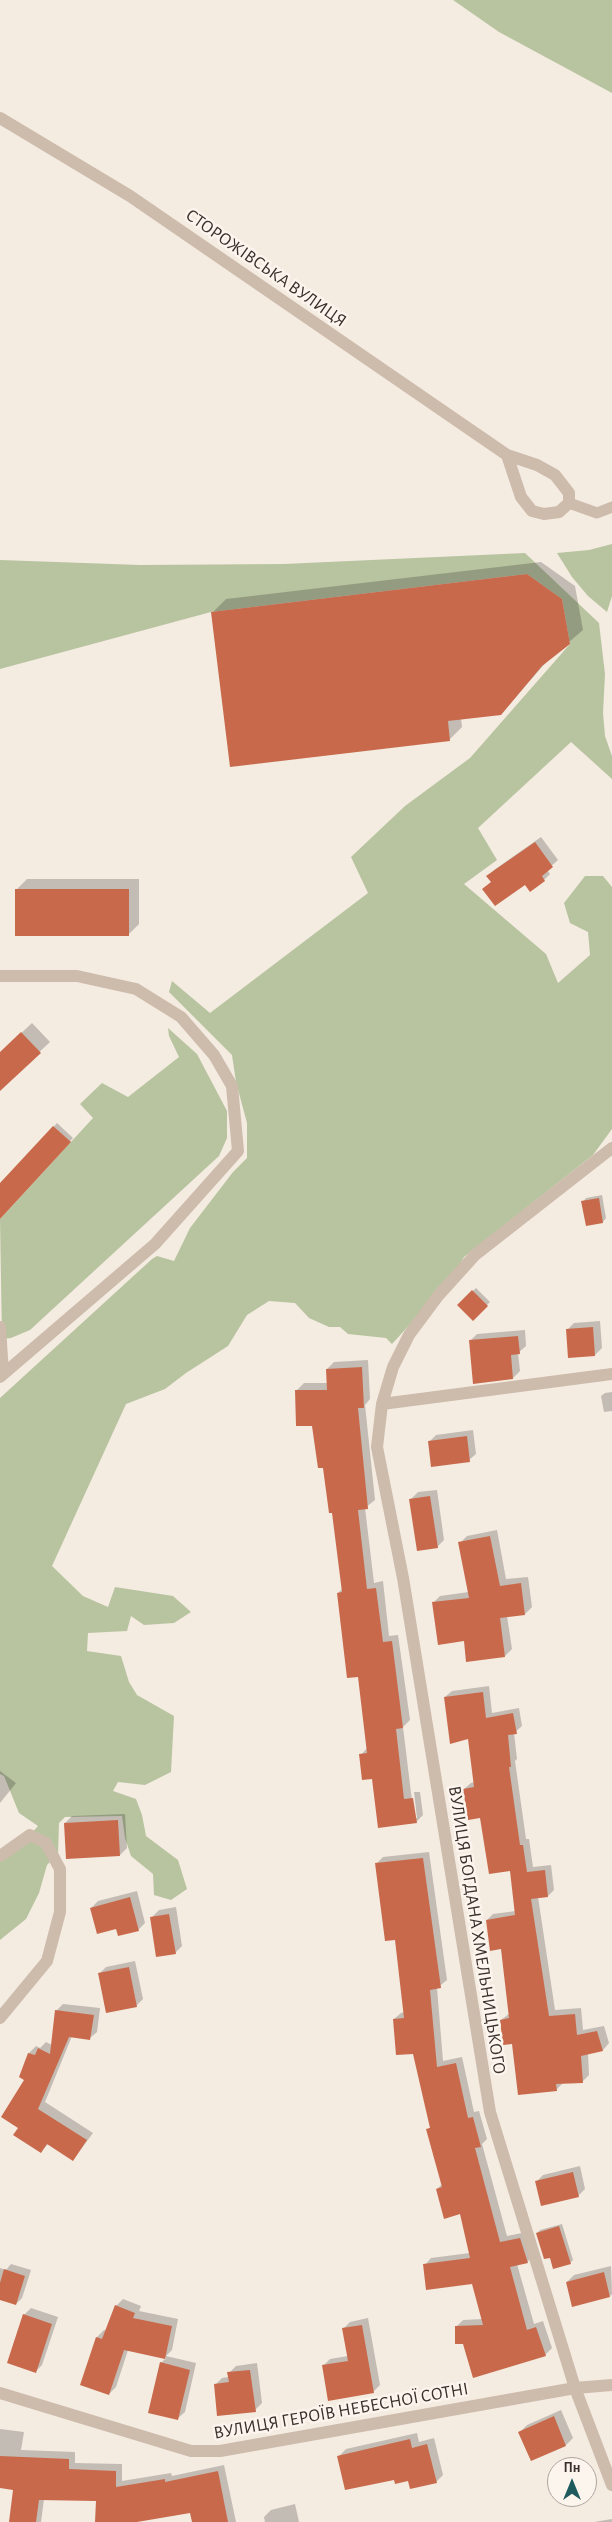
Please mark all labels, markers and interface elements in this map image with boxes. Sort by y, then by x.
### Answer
street label: СТОРОЖІВСЬКА ВУЛИЦЯ [181,204,351,332]
street label: ВУЛИЦЯ БОГДАНА ХМЕЛЬНИЦЬКОГО [444,1784,510,2076]
street label: ВУЛИЦЯ ГЕРОЇВ НЕБЕСНОЇ СОТНІ [212,2378,470,2444]
north arrow [547,2457,597,2507]
text: Пн [563,2461,581,2475]

